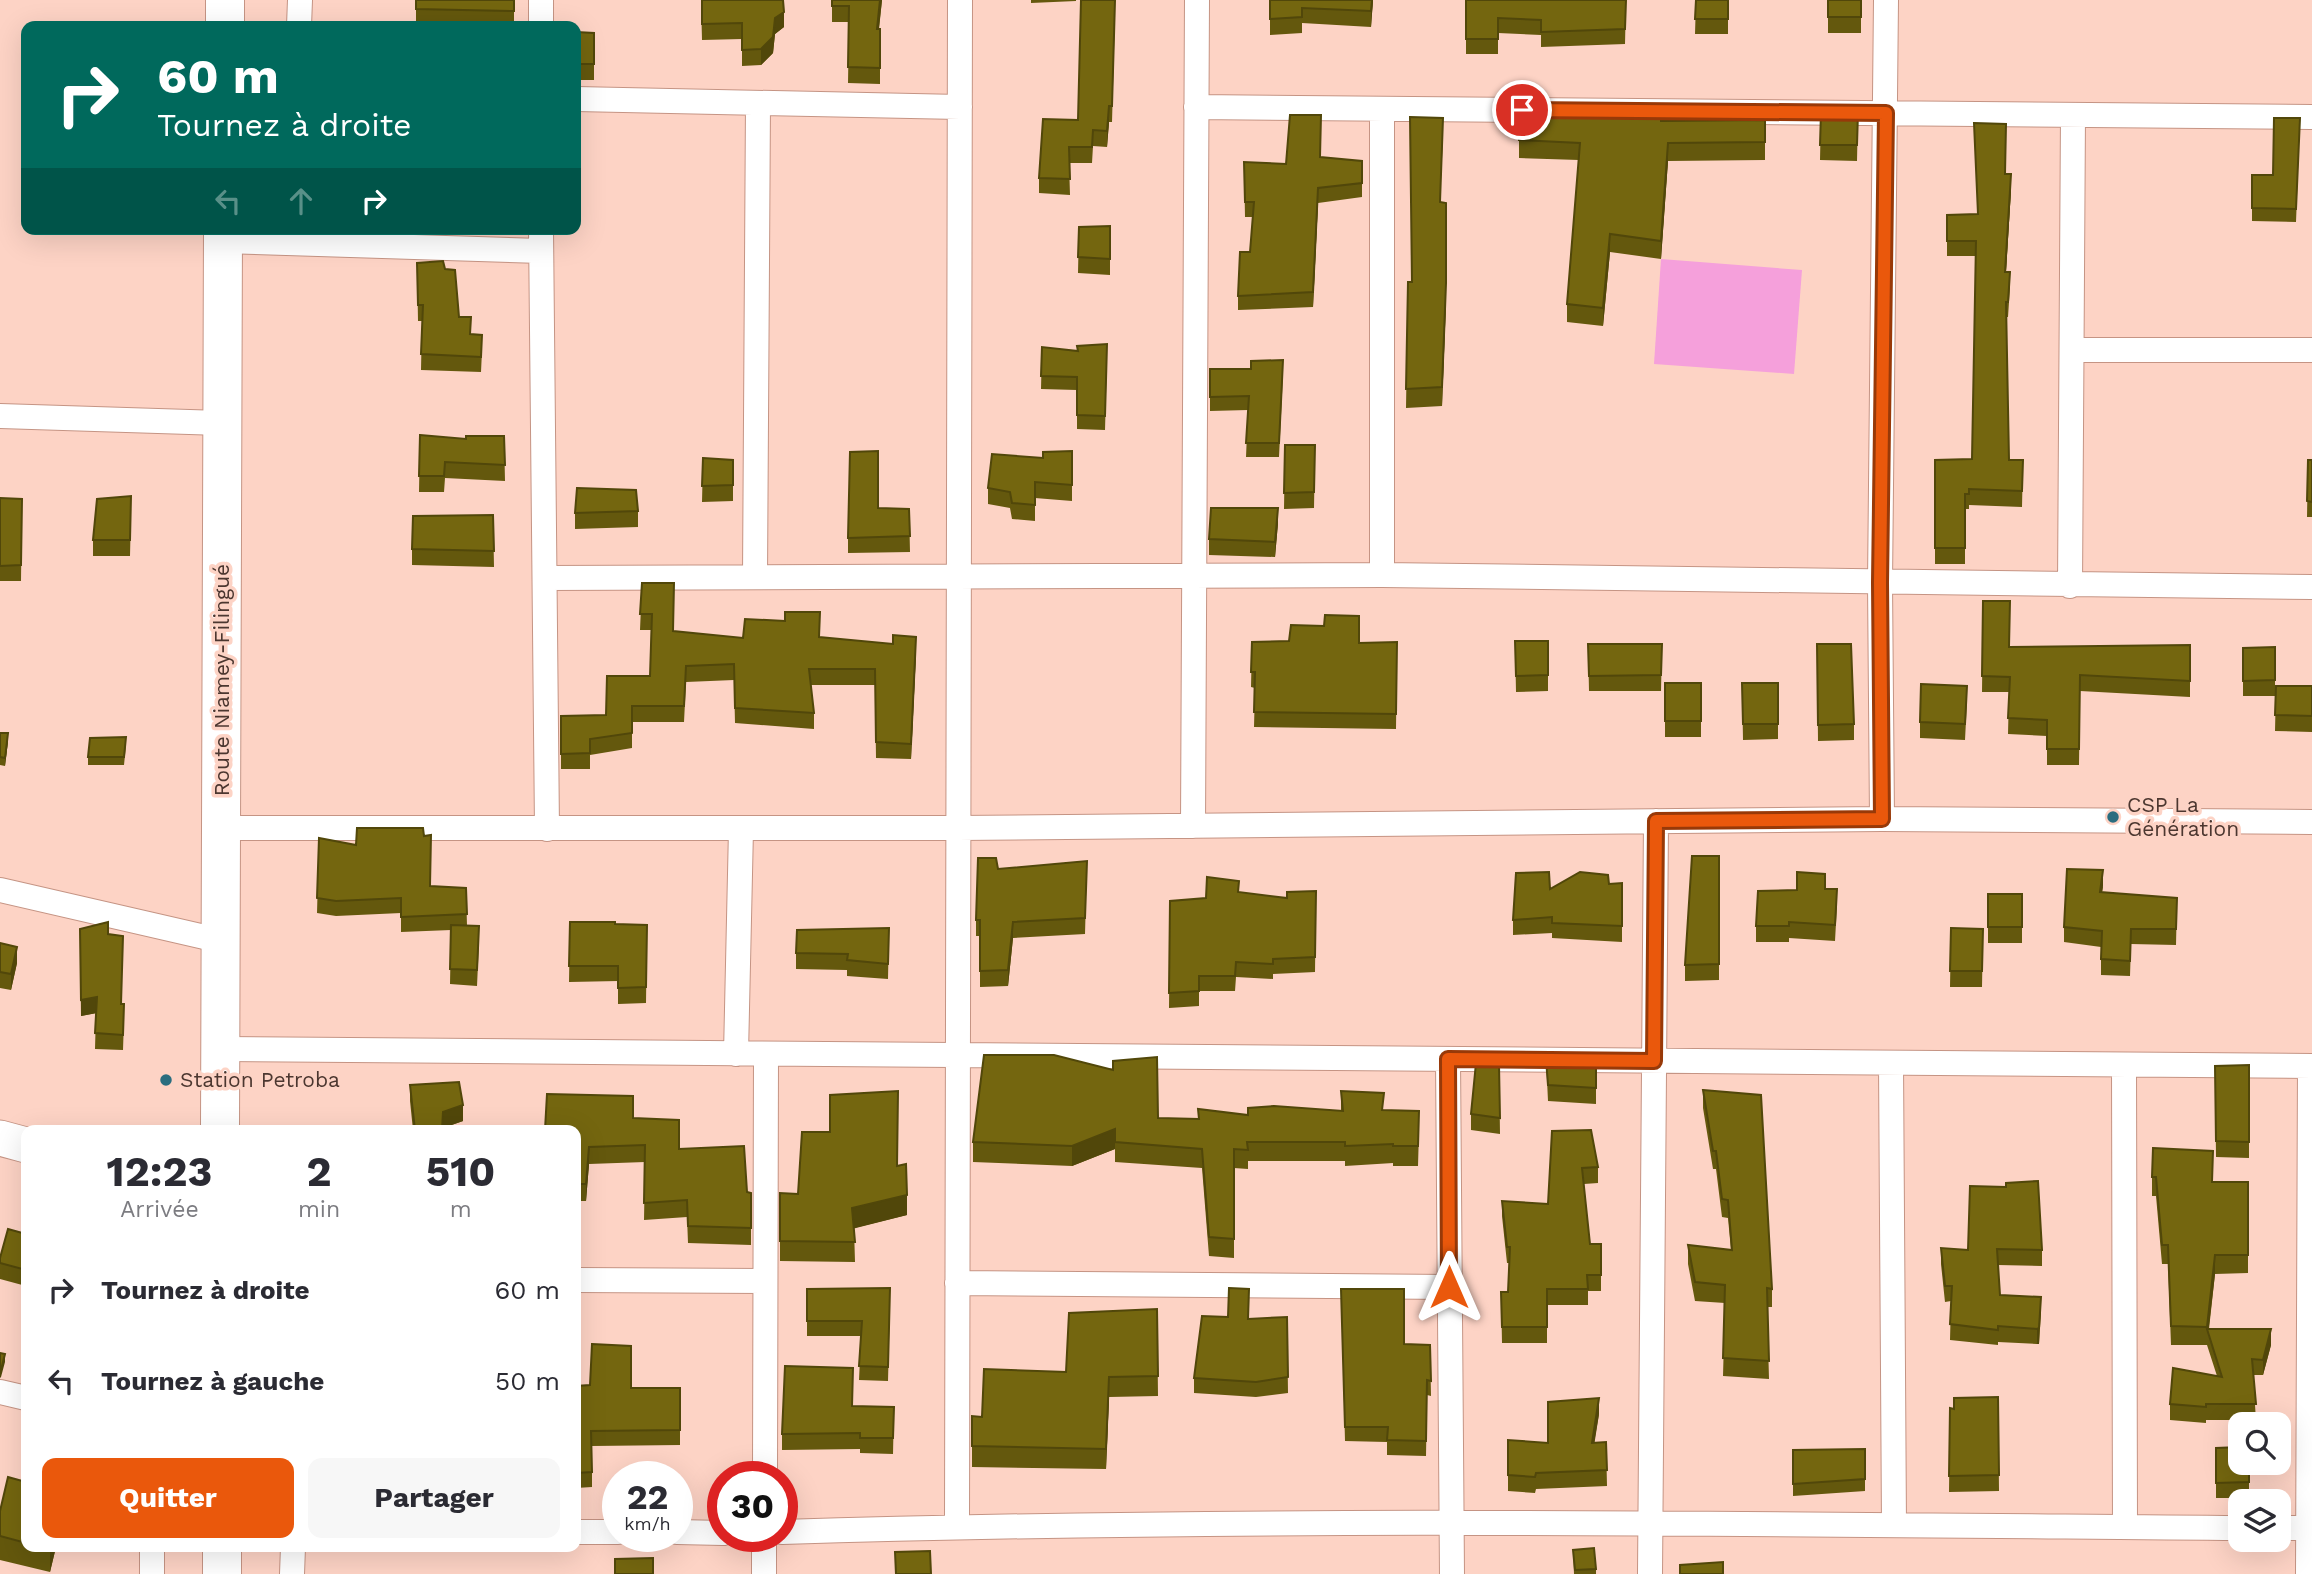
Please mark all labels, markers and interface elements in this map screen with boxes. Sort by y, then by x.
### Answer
text: 60 m [157,47,279,105]
icon: right [42,49,133,140]
pin [1492,80,1552,140]
icon: arrive [1503,91,1541,129]
text: Tournez à droite [157,106,412,144]
icon: left [209,182,247,220]
icon: ahead [282,182,320,220]
icon: right [355,182,393,220]
street label: Route Niamey-Filingué [209,564,234,796]
place label: CSP La Génération [2127,792,2239,841]
marker: CSP La Génération [2105,809,2121,825]
place label: Station Petroba [180,1067,340,1092]
marker: Station Petroba [158,1072,174,1088]
text: 12:23 [107,1147,212,1196]
text: 2 [307,1147,332,1196]
text: 510 [426,1147,495,1196]
text: Arrivée [120,1196,199,1223]
text: min [298,1196,340,1223]
text: m [450,1196,472,1223]
position arrow [1412,1250,1486,1324]
icon: right [42,1271,80,1309]
text: Tournez à droite [101,1275,310,1305]
text: 60 m [494,1275,560,1305]
icon: left [42,1362,80,1400]
text: Tournez à gauche [101,1366,324,1396]
text: 50 m [495,1366,560,1396]
map controls [2228,1412,2291,1552]
button: search [2228,1412,2291,1475]
button: Quitter [42,1458,294,1538]
button: Partager [308,1458,560,1538]
speed limit sign: 30 [707,1461,798,1552]
text: 22 [627,1476,668,1518]
button: layers [2228,1489,2291,1552]
text: km/h [624,1513,671,1534]

